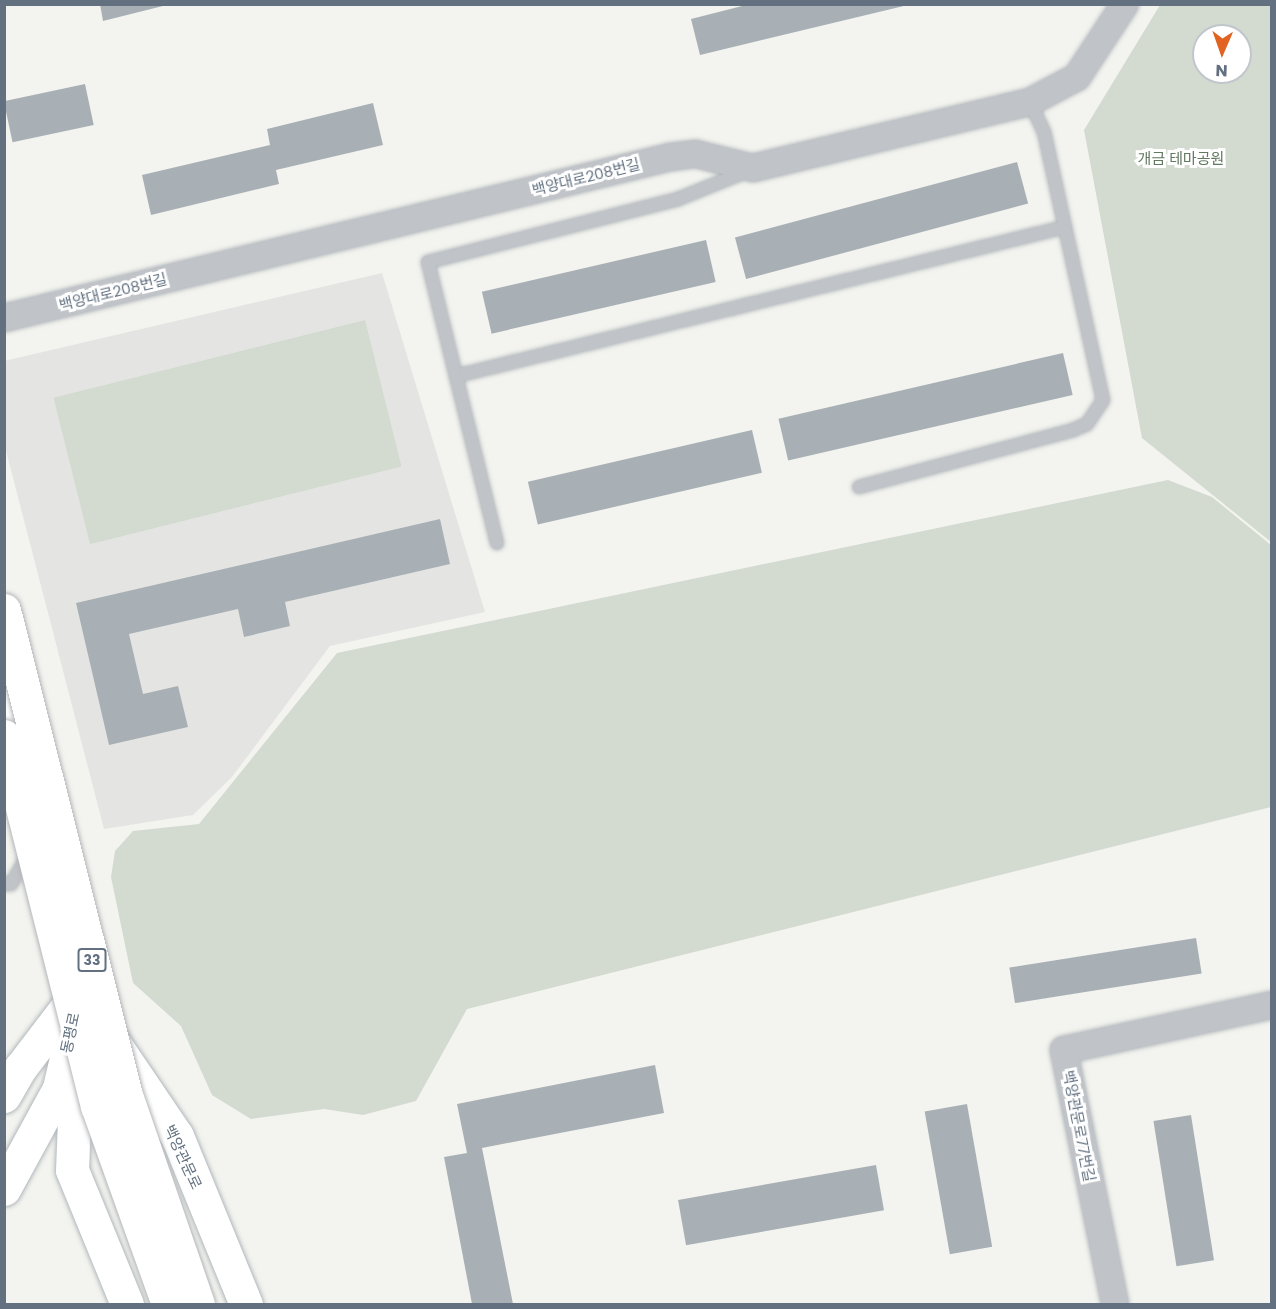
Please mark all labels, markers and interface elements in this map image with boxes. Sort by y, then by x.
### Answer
north arrow [1192,24,1252,84]
text: N [1215,59,1228,82]
park label: 개금 테마공원 [1138,150,1224,168]
street label: 백양대로208번길 [530,155,642,199]
street label: 백양대로208번길 [57,270,169,314]
road number: 33 [77,949,107,971]
street label: 동평로 [57,1011,83,1055]
street label: 백양관문로77번길 [1059,1069,1099,1183]
street label: 백양관문로 [160,1122,206,1192]

